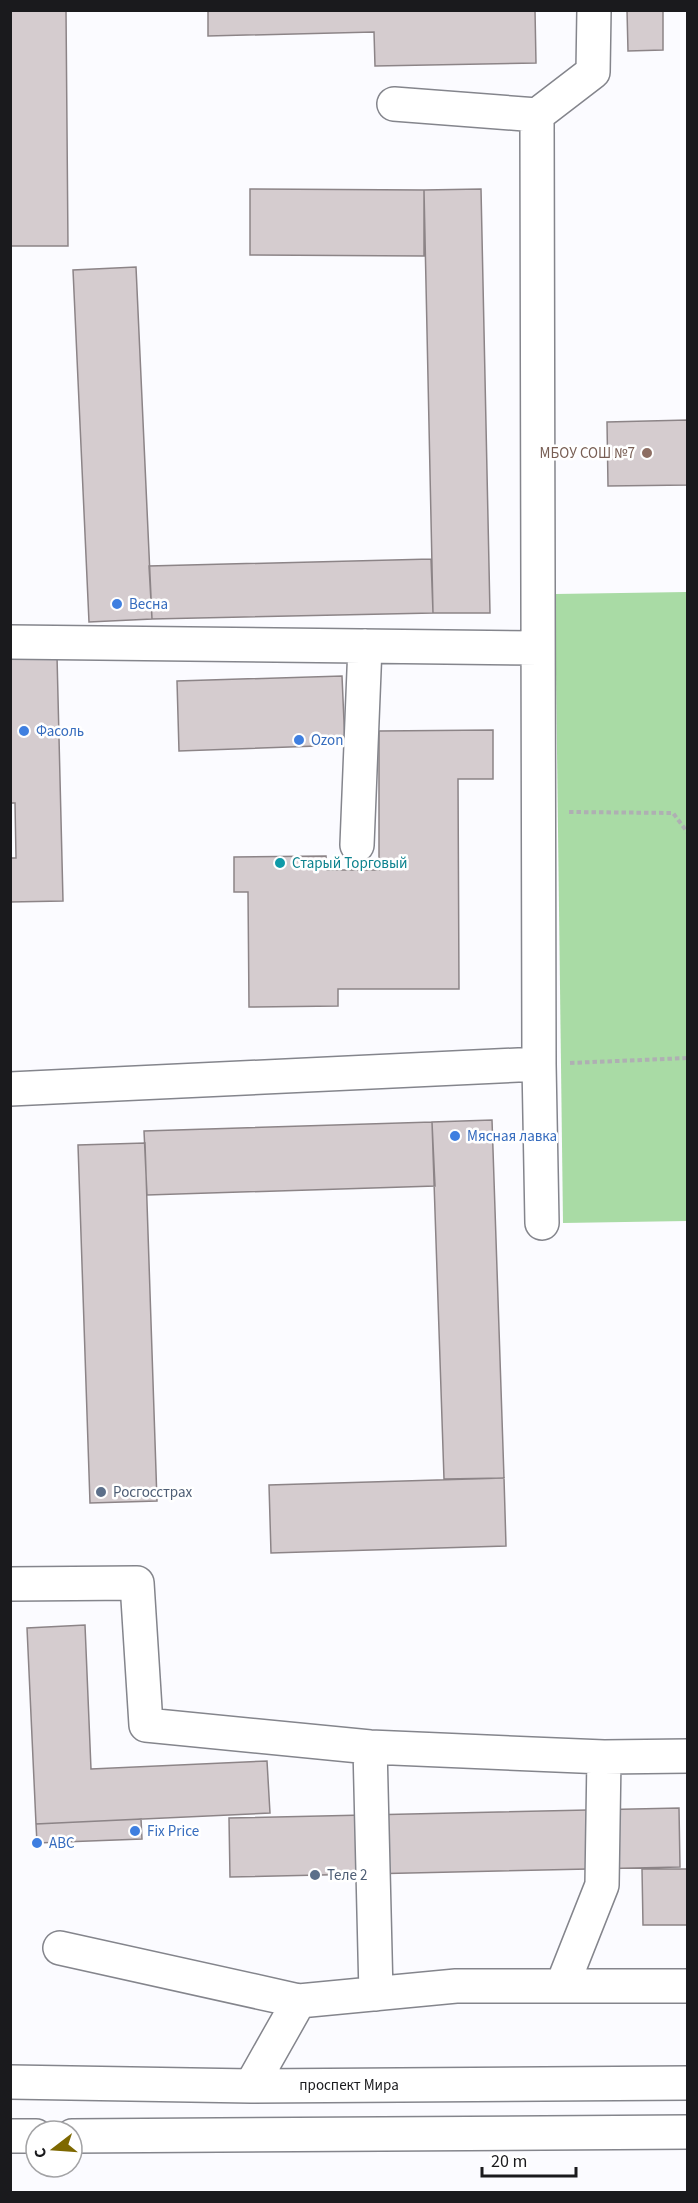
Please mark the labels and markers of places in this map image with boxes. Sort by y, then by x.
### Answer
place label: МБОУ СОШ №7 [540,443,635,464]
marker: МБОУ СОШ №7 [640,446,654,460]
place label: Весна [129,594,168,615]
marker: Весна [110,597,124,611]
place label: Фасоль [36,721,84,742]
marker: Фасоль [17,724,31,738]
place label: Ozon [311,730,343,751]
marker: Ozon [292,733,306,747]
place label: Старый Торговый [292,853,408,874]
marker: Старый Торговый [273,856,287,870]
place label: Мясная лавка [467,1126,557,1147]
marker: Мясная лавка [448,1129,462,1143]
place label: Росгосстрах [113,1482,193,1503]
marker: Росгосстрах [94,1485,108,1499]
place label: Fix Price [147,1821,199,1842]
marker: Fix Price [128,1824,142,1838]
place label: АВС [49,1833,75,1854]
marker: АВС [30,1836,44,1850]
place label: Теле 2 [327,1865,367,1886]
marker: Теле 2 [308,1868,322,1882]

